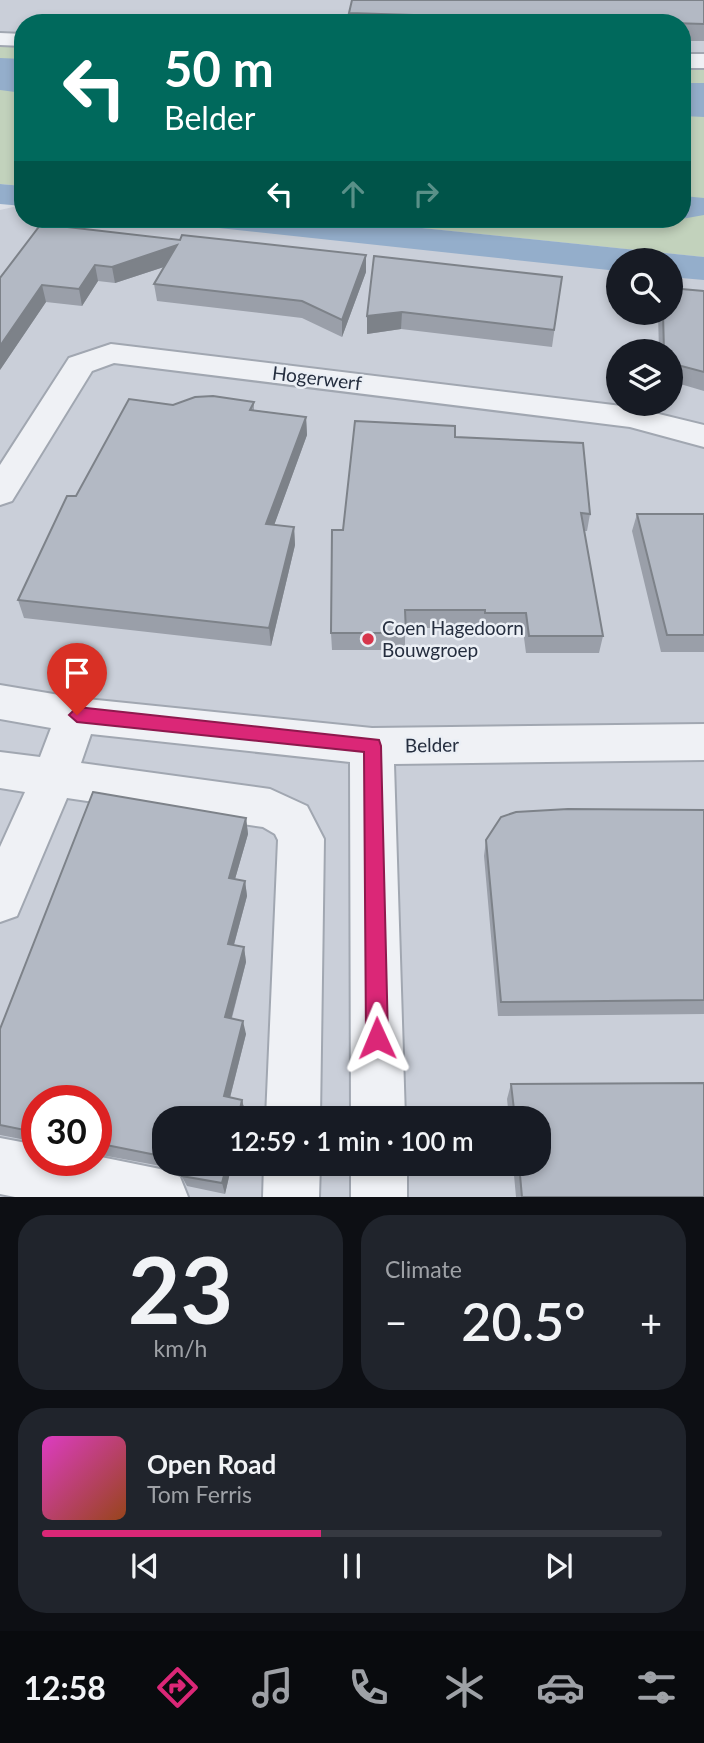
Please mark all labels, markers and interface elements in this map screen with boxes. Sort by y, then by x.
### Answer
text: 50 m [164,39,274,97]
icon: left [49,42,140,133]
text: Belder [164,98,255,137]
icon: left [261,175,299,213]
icon: ahead [334,175,372,213]
icon: right [407,175,445,213]
map controls [606,248,683,416]
button: search [606,248,683,325]
button: layers [606,339,683,416]
street label: Hogerwerf [271,361,363,394]
place label: Coen Hagedoorn Bouwgroep [382,616,524,661]
marker: Coen Hagedoorn Bouwgroep [360,631,376,647]
pin [47,643,107,715]
icon: arrive [58,654,96,692]
street label: Belder [405,733,459,756]
position arrow [340,1001,414,1075]
speed limit sign: 30 [21,1085,112,1176]
text: 12:59 · 1 min · 100 m [229,1125,474,1157]
text: 23 [128,1234,233,1343]
text: Climate [385,1255,462,1283]
text: 20.5° [461,1290,586,1352]
text: − [385,1299,407,1345]
text: + [640,1299,662,1345]
text: km/h [154,1334,207,1362]
text: Open Road [147,1448,276,1480]
text: Tom Ferris [147,1480,252,1508]
icon: previous [126,1547,164,1585]
icon: pause [333,1547,371,1585]
icon: next [540,1547,578,1585]
icon: directions [153,1663,202,1712]
icon: music [248,1663,297,1712]
icon: phone [344,1663,393,1712]
icon: climate [440,1663,489,1712]
icon: car [536,1663,585,1712]
icon: filters [632,1663,681,1712]
text: 12:58 [23,1668,106,1707]

